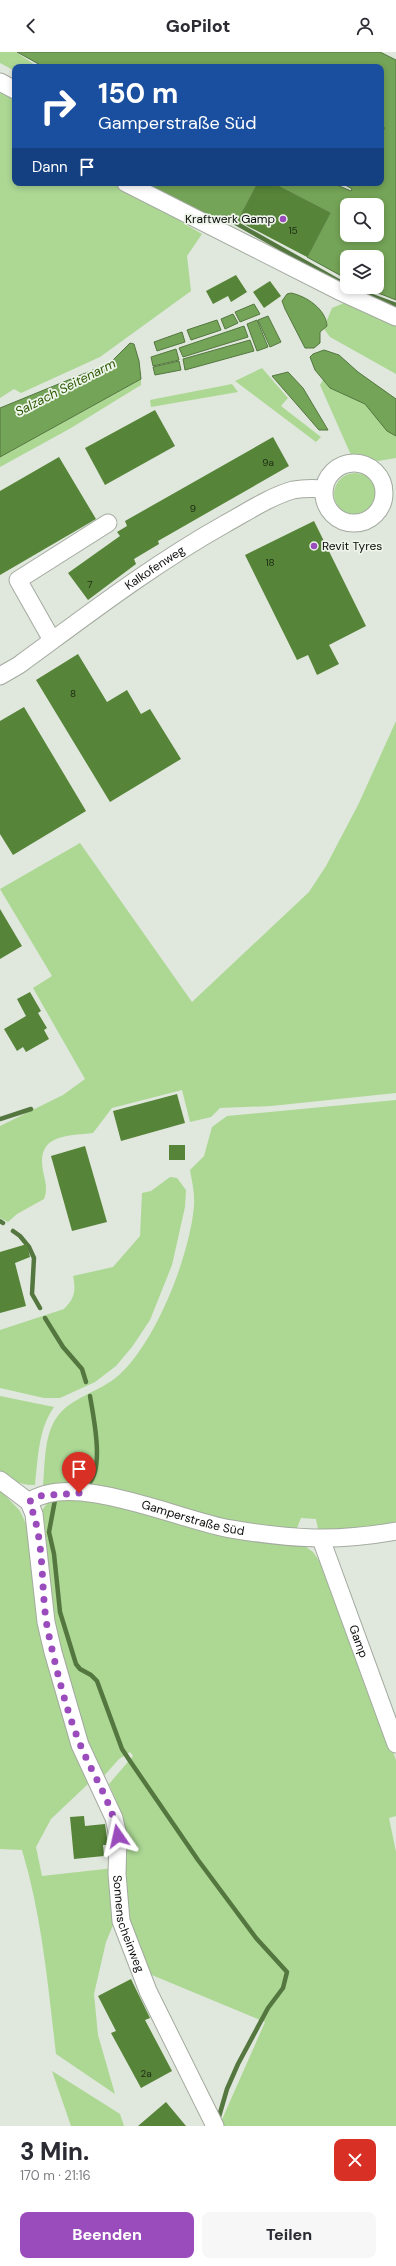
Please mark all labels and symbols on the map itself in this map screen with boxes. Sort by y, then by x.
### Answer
place label: Kraftwerk Gamp [185,211,275,227]
marker: Kraftwerk Gamp [278,214,288,224]
house number: 15 [288,224,298,237]
water label: Salzach Seitenarm [12,355,118,420]
house number: 9a [262,456,274,469]
house number: 9 [190,502,196,515]
place label: Revit Tyres [322,538,382,554]
marker: Revit Tyres [309,541,319,551]
street label: Kalkofenweg [122,542,188,593]
house number: 18 [265,556,275,569]
house number: 7 [87,578,93,591]
house number: 8 [70,687,76,700]
pin [62,1452,96,1493]
street label: Gamperstraße Süd [140,1497,245,1539]
street label: Gamp [345,1623,372,1660]
position arrow [97,1815,139,1857]
street label: Sonnenscheinweg [109,1874,148,1975]
house number: 2a [140,2067,152,2080]

